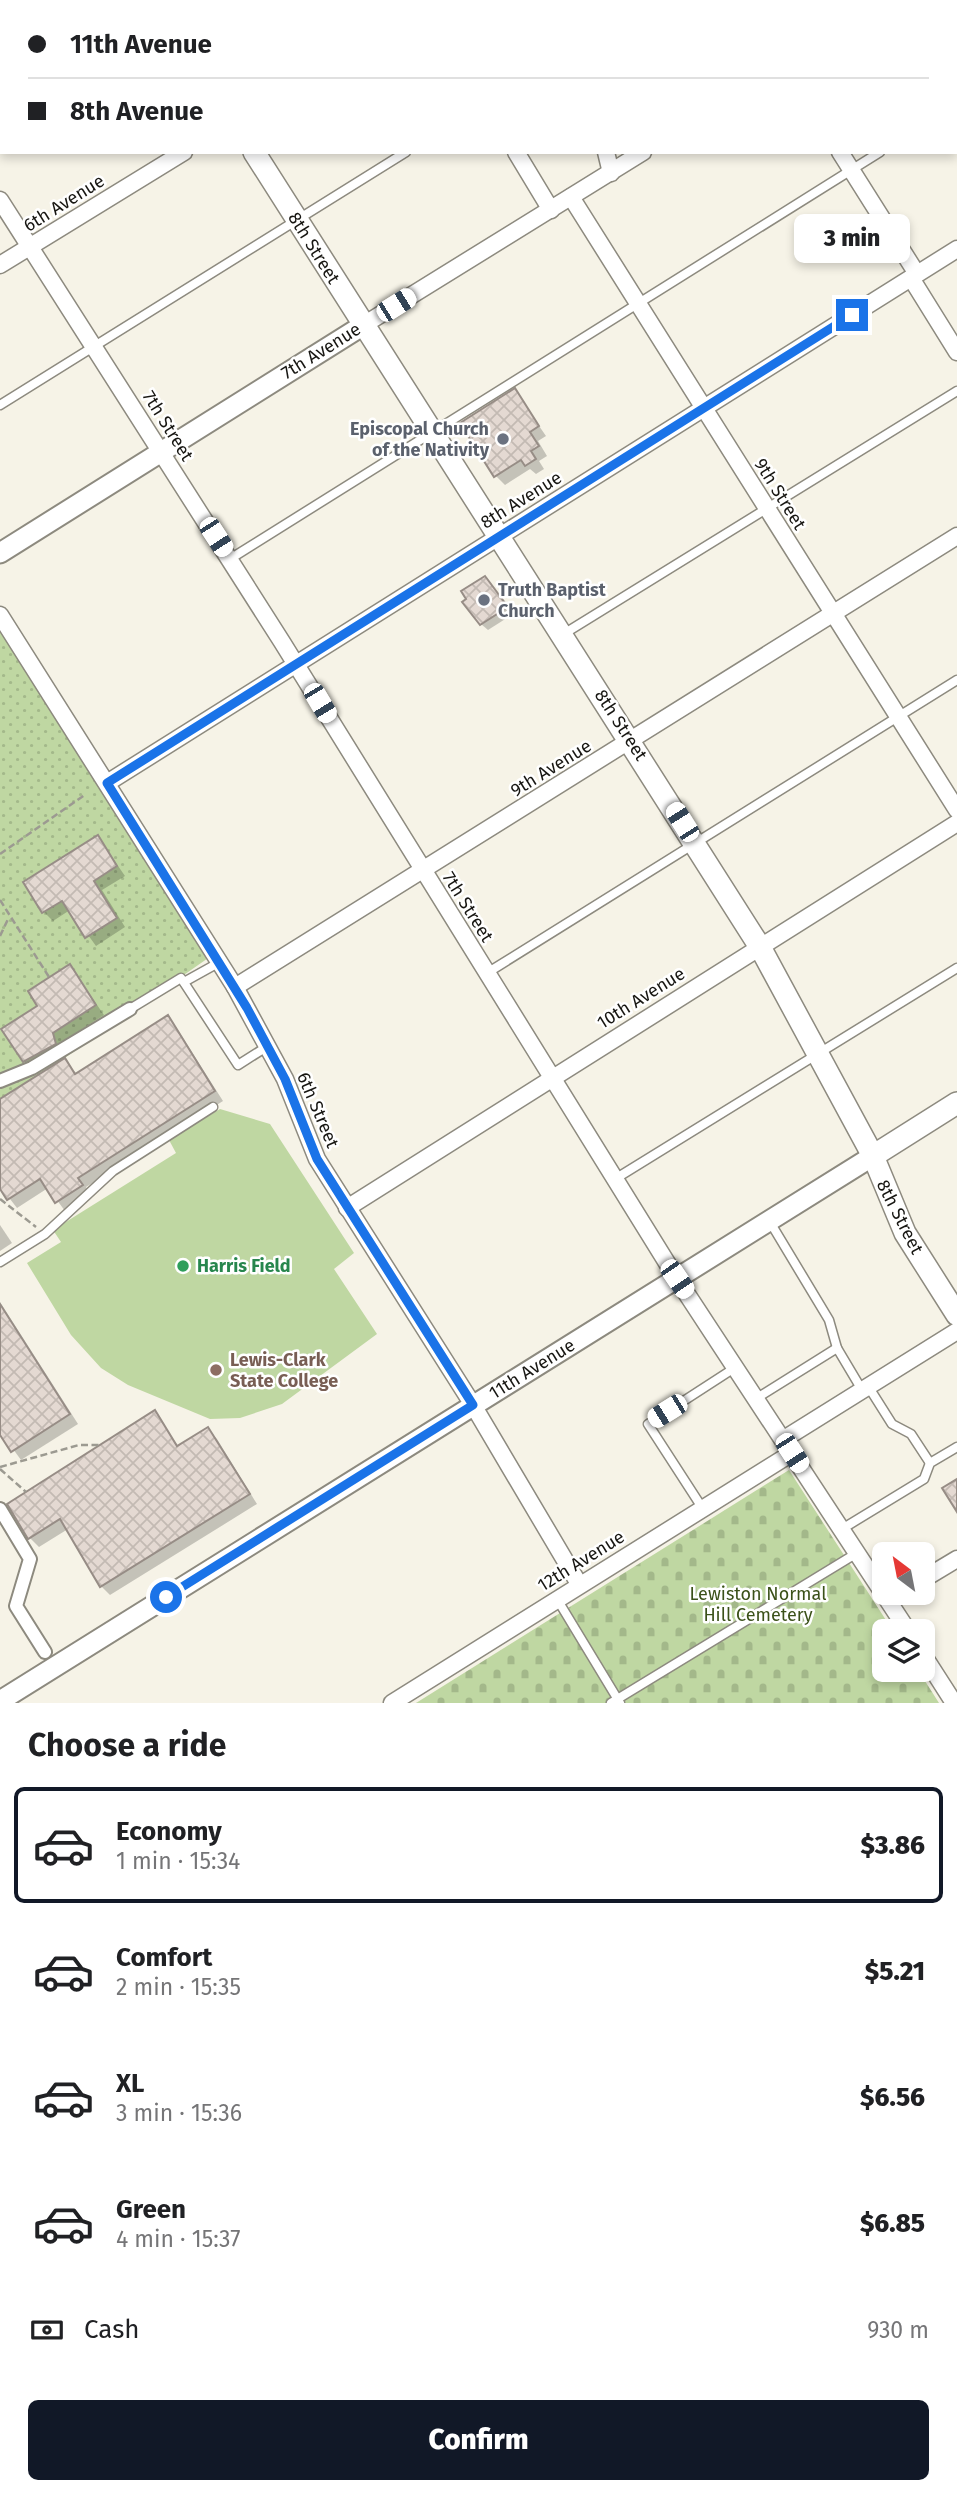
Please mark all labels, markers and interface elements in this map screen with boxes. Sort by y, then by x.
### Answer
text: 11th Avenue [70,29,212,60]
text: 8th Avenue [70,96,203,127]
street label: 6th Avenue [20,170,108,236]
street label: 8th Street [283,208,345,288]
callout: 3 min [794,214,910,262]
text: 3 min [824,224,880,252]
car [373,285,420,325]
route end [836,299,868,331]
street label: 7th Avenue [277,318,365,384]
street label: 7th Street [138,387,198,466]
place label: Episcopal Church of the Nativity [350,418,490,461]
marker: Episcopal Church of the Nativity [495,431,511,447]
street label: 9th Street [749,454,811,534]
street label: 8th Avenue [476,466,566,534]
car [196,514,237,560]
place label: Truth Baptist Church [498,579,607,622]
marker: Truth Baptist Church [476,592,492,608]
car [301,680,340,726]
street label: 8th Street [590,685,652,765]
street label: 9th Avenue [507,735,595,801]
car [662,799,703,845]
street label: 7th Street [438,868,498,947]
street label: 10th Avenue [593,962,689,1034]
street label: 6th Street [292,1069,344,1152]
street label: 8th Street [872,1176,928,1258]
place label: Harris Field [197,1255,291,1277]
car [657,1256,698,1302]
marker: Harris Field [175,1258,191,1274]
street label: 11th Avenue [485,1334,579,1404]
place label: Lewis-Clark State College [230,1349,338,1392]
marker: Lewis-Clark State College [208,1362,224,1378]
car [644,1391,691,1431]
car [772,1430,813,1476]
street label: 12th Avenue [534,1526,628,1596]
north arrow [872,1542,934,1605]
map controls [872,1542,935,1682]
route start [150,1581,182,1613]
park label: Lewiston Normal Hill Cemetery [690,1583,826,1626]
button: layers [872,1619,935,1682]
text: Choose a ride [28,1726,226,1764]
icon: car [32,1814,95,1877]
text: Economy [116,1816,222,1847]
text: $3.86 [860,1830,925,1861]
text: 1 min · 15:34 [116,1847,240,1875]
icon: car [32,1940,95,2003]
text: Comfort [116,1942,212,1973]
text: $5.21 [865,1956,925,1987]
text: 2 min · 15:35 [116,1973,241,2001]
icon: car [32,2066,95,2129]
text: XL [116,2068,144,2099]
text: $6.56 [860,2082,925,2113]
text: 3 min · 15:36 [116,2099,242,2127]
icon: car [32,2192,95,2255]
text: Green [116,2194,186,2225]
text: $6.85 [860,2208,925,2239]
text: 4 min · 15:37 [116,2225,241,2253]
icon: cash [28,2311,66,2349]
text: Cash [84,2314,140,2345]
text: 930 m [867,2316,929,2344]
button: Confirm [28,2400,929,2480]

